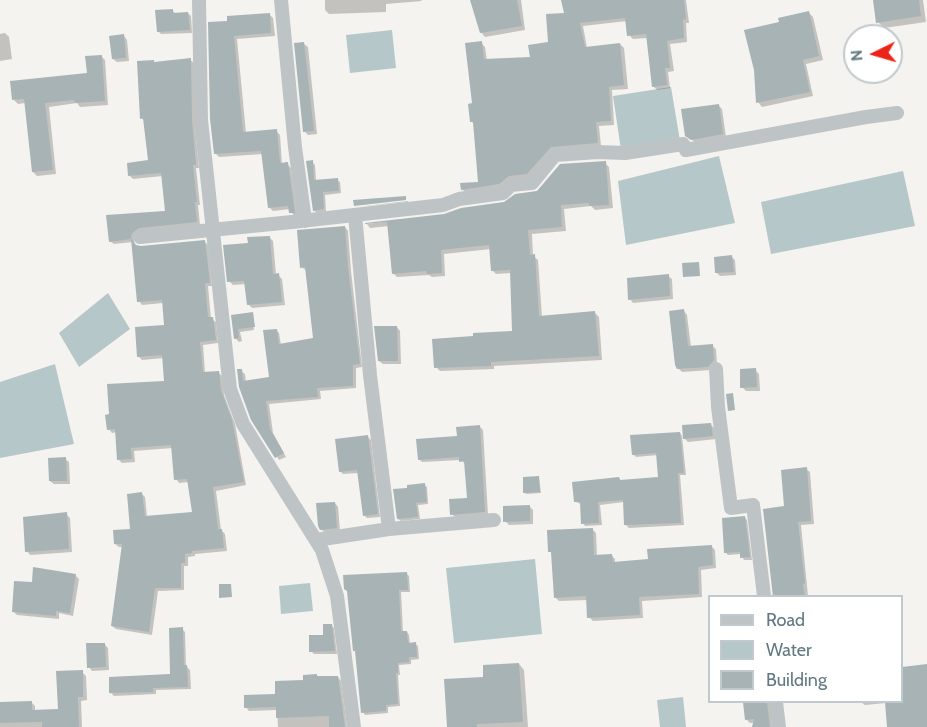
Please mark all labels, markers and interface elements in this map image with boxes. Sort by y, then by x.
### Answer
north arrow [843,24,903,84]
text: N [847,49,867,62]
legend [708,595,903,703]
text: Road [766,609,805,631]
text: Water [766,639,812,661]
text: Building [766,669,827,691]

